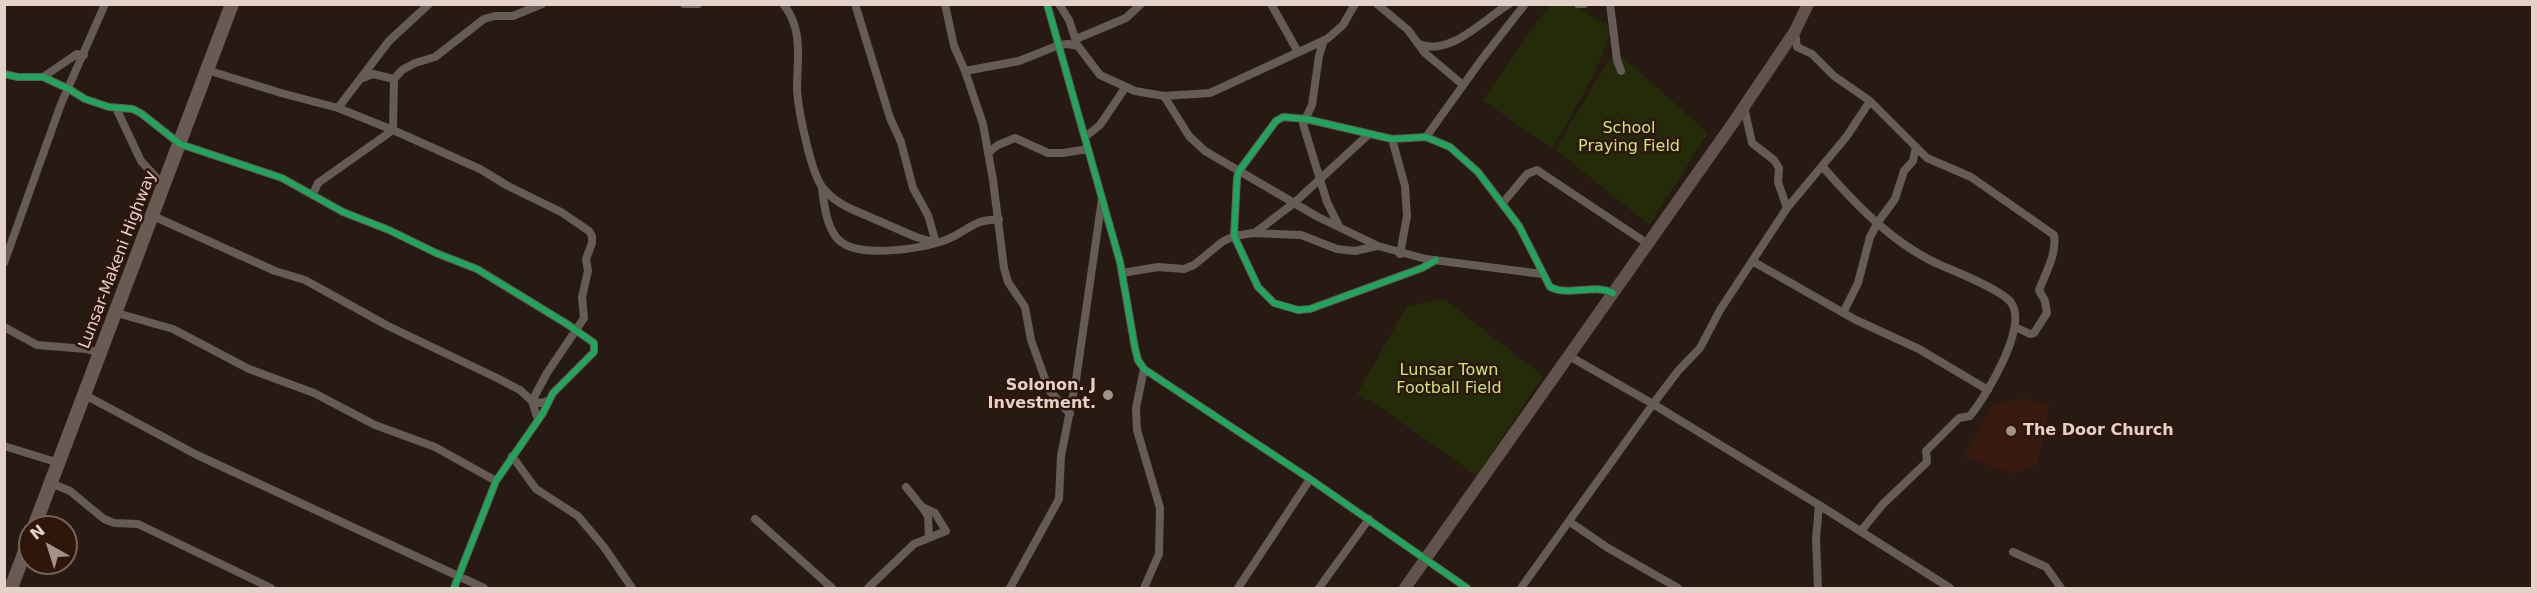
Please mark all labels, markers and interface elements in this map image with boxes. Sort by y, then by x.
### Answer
park label: School Praying Field [1578,119,1680,157]
street label: Lunsar-Makeni Highway [75,168,161,352]
park label: Lunsar Town Football Field [1396,361,1502,399]
place label: Solonon. J Investment. [988,376,1096,414]
marker: Solonon. J Investment. [1101,388,1115,402]
place label: The Door Church [2023,421,2174,441]
marker: The Door Church [2004,424,2018,438]
north arrow [18,515,78,575]
text: N [26,521,49,544]

